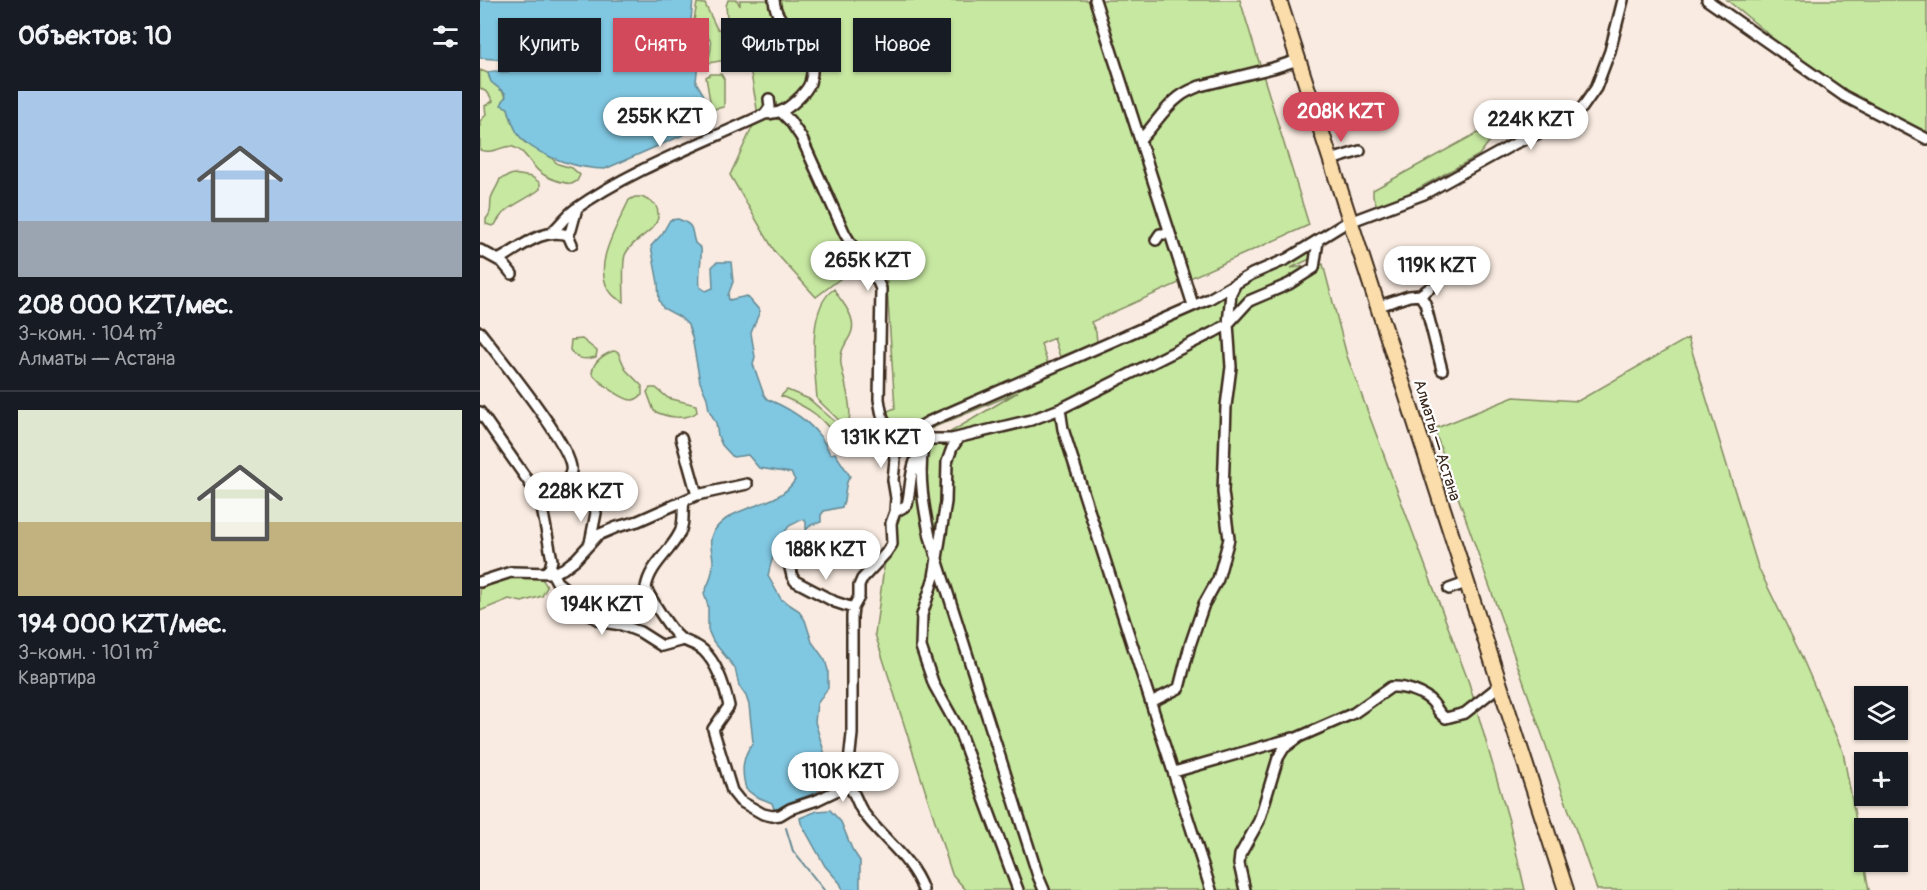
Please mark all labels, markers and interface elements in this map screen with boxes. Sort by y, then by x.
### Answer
chip: Купить [498,18,601,72]
chip: Снять [613,18,709,72]
chip: Фильтры [721,18,841,72]
chip: Новое [853,18,951,72]
text: Объектов: 10 [18,20,172,52]
icon: filters [429,20,462,53]
pin: 208K KZT [1279,92,1403,143]
pin: 255K KZT [598,97,722,148]
text: 208K KZT [1297,99,1385,124]
pin: 224K KZT [1469,100,1593,151]
text: 255K KZT [617,104,703,129]
text: 224K KZT [1487,107,1575,132]
icon: home [186,130,294,238]
pin: 265K KZT [806,241,930,292]
pin: 119K KZT [1375,246,1499,297]
text: 265K KZT [825,248,911,273]
text: 119K KZT [1397,253,1477,278]
text: 208 000 KZT/мес. [18,289,234,321]
text: 3-комн. · 104 m² [18,321,163,346]
text: Алматы — Астана [18,346,175,371]
street label: Алматы — Астана [1409,377,1465,503]
pin: 131K KZT [819,418,943,469]
text: 131K KZT [841,425,921,450]
icon: home [186,449,294,557]
pin: 228K KZT [519,472,643,523]
text: 228K KZT [538,479,624,504]
pin: 188K KZT [764,530,888,581]
text: 188K KZT [785,537,867,562]
pin: 194K KZT [540,585,664,636]
text: 194K KZT [561,592,643,617]
text: 194 000 KZT/мес. [18,608,227,640]
text: 3-комн. · 101 m² [18,640,160,665]
text: Квартира [18,665,96,690]
map controls [1854,686,1908,872]
button: layers [1854,686,1908,740]
pin: 110K KZT [781,752,905,803]
button: + [1854,752,1908,806]
text: 110K KZT [802,759,884,784]
button: − [1854,818,1908,872]

